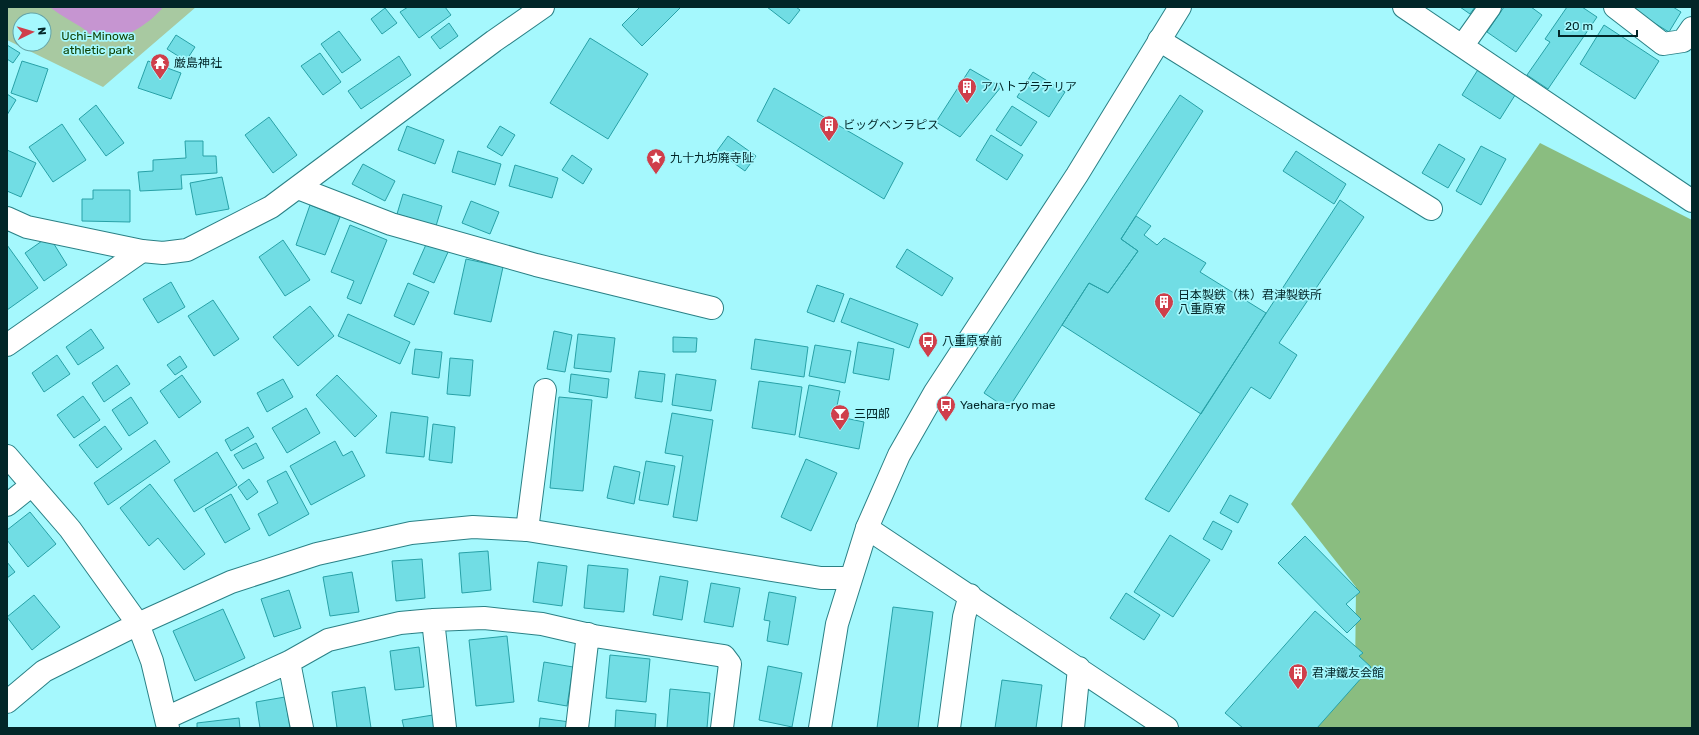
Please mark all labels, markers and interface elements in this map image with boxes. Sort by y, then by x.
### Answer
north arrow [12,12,52,52]
scale bar [1559,12,1637,38]
text: 20 m [1565,19,1593,33]
text: N [35,27,48,36]
park label: Uchi-Minowa athletic park [61,29,135,57]
temple icon: 厳島神社 [149,52,171,80]
place label: 厳島神社 [174,56,222,70]
building icon: アハトプラテリア [956,76,978,104]
place label: アハトプラテリア [981,80,1077,94]
building icon: ビッグベンラピス [818,114,840,142]
place label: ビッグベンラピス [843,118,939,132]
place icon: 九十九坊廃寺阯 [645,147,667,175]
place label: 九十九坊廃寺阯 [670,151,754,165]
place label: 日本製鉄（株）君津製鉄所 八重原寮 [1178,288,1322,316]
building icon: 日本製鉄（株）君津製鉄所 八重原寮 [1153,291,1175,319]
bus stop icon: 八重原寮前 [917,330,939,358]
place label: 八重原寮前 [942,334,1002,348]
bus stop icon: Yaehara-ryo mae [935,394,957,422]
place label: Yaehara-ryo mae [960,398,1056,412]
bar icon: 三四郎 [829,403,851,431]
place label: 三四郎 [854,407,890,421]
building icon: 君津鐵友会館 [1287,662,1309,690]
place label: 君津鐵友会館 [1312,666,1384,680]

